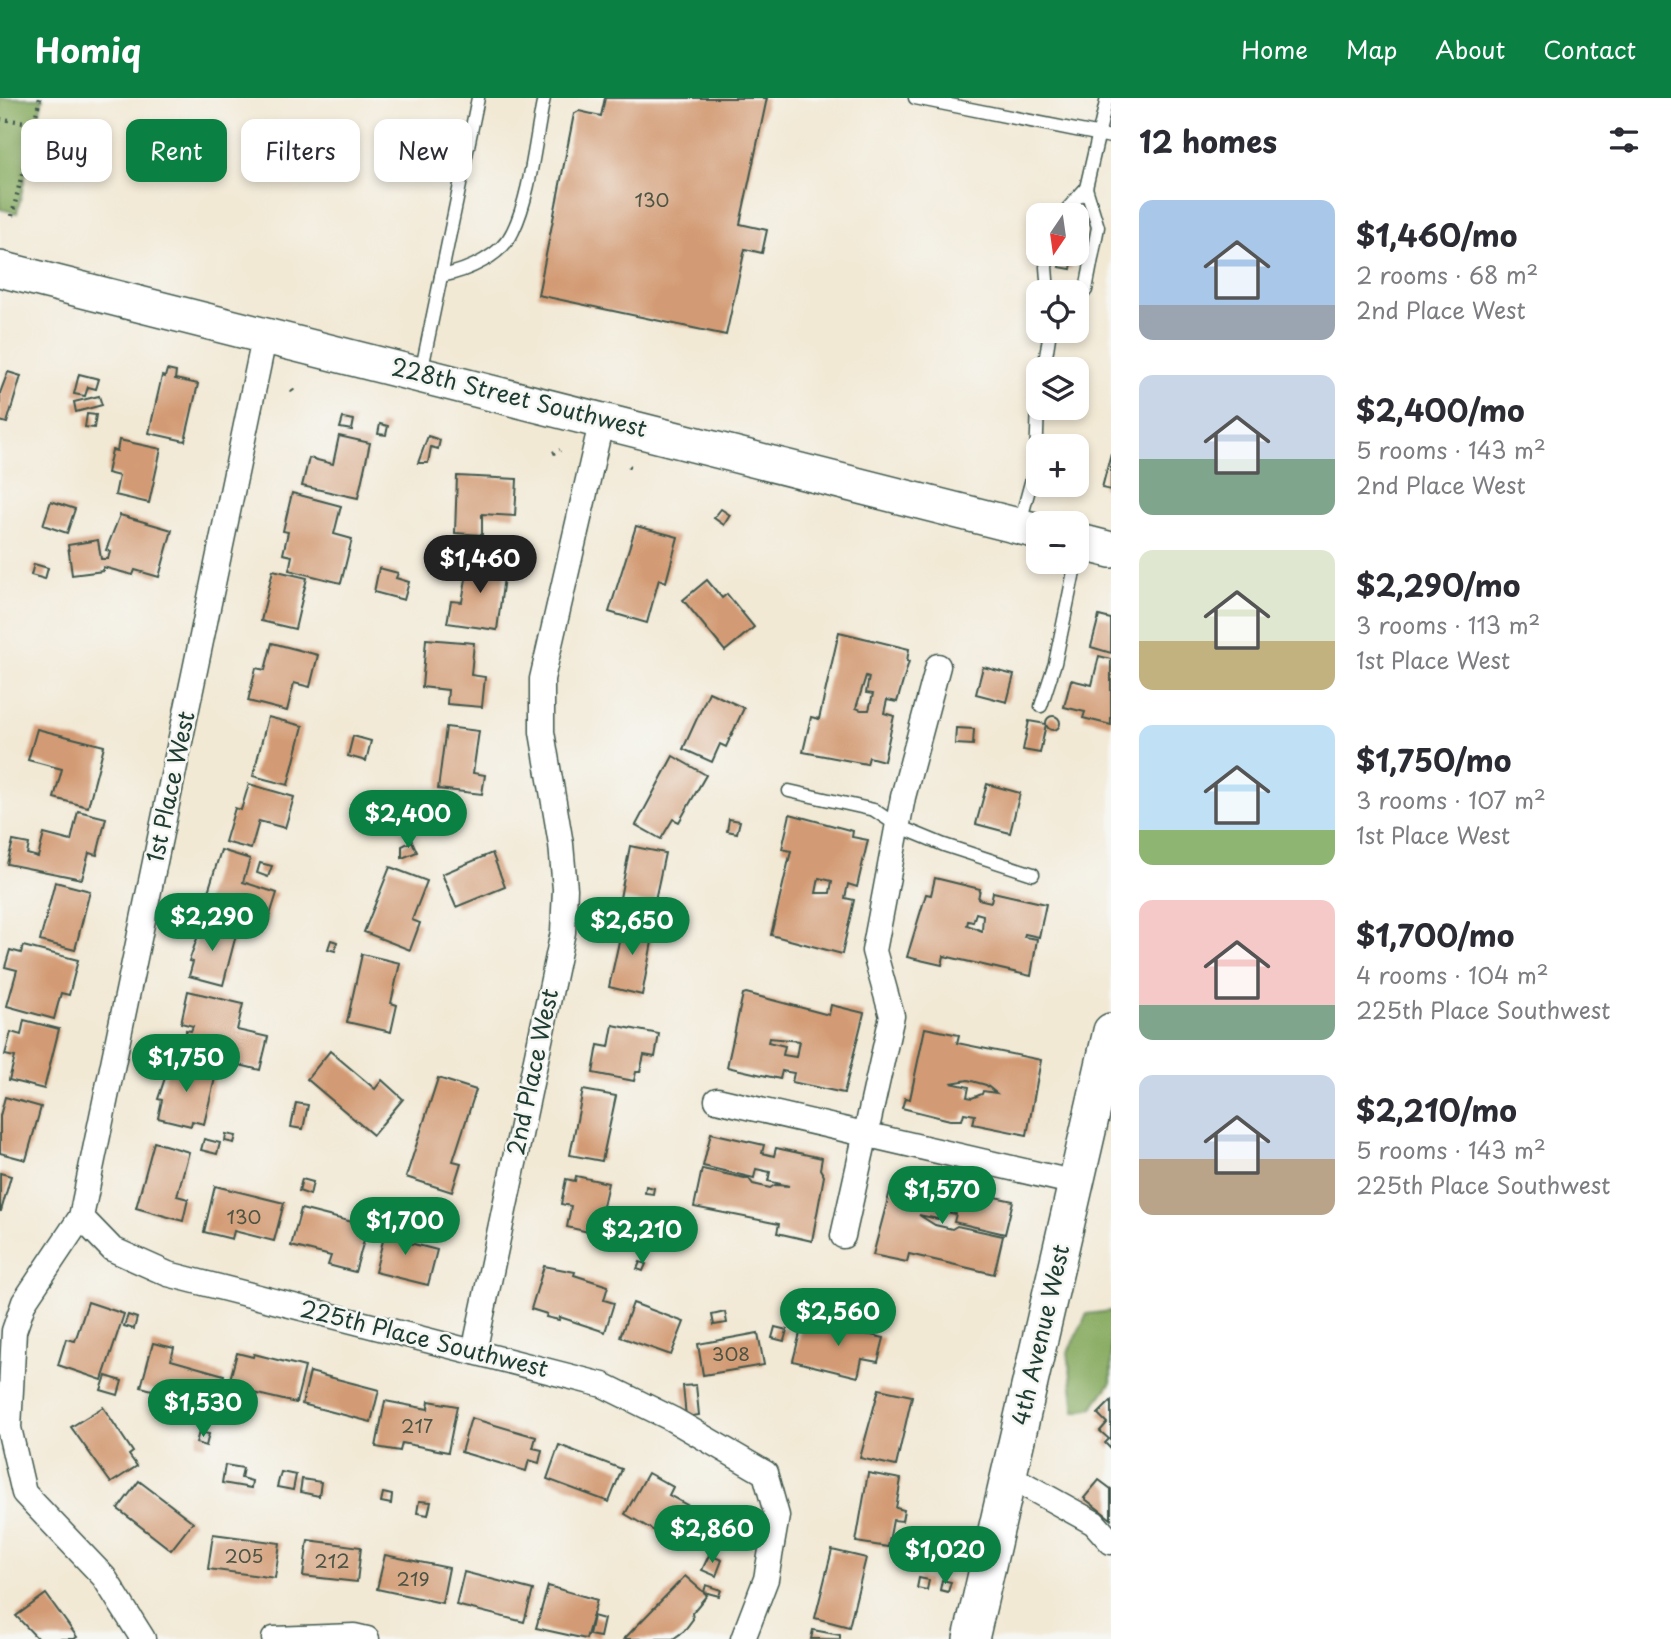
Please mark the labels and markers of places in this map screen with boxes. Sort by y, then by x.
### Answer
pin: $1,460 [423,536,537,595]
pin: $2,400 [351,790,465,850]
pin: $2,290 [155,894,269,953]
pin: $2,650 [575,898,689,957]
pin: $1,750 [129,1034,243,1094]
pin: $1,570 [885,1166,999,1226]
pin: $1,700 [348,1198,462,1257]
pin: $2,210 [585,1206,699,1266]
pin: $2,560 [781,1288,895,1348]
pin: $1,530 [146,1380,260,1439]
pin: $2,860 [655,1506,769,1565]
pin: $1,020 [888,1526,1002,1586]

